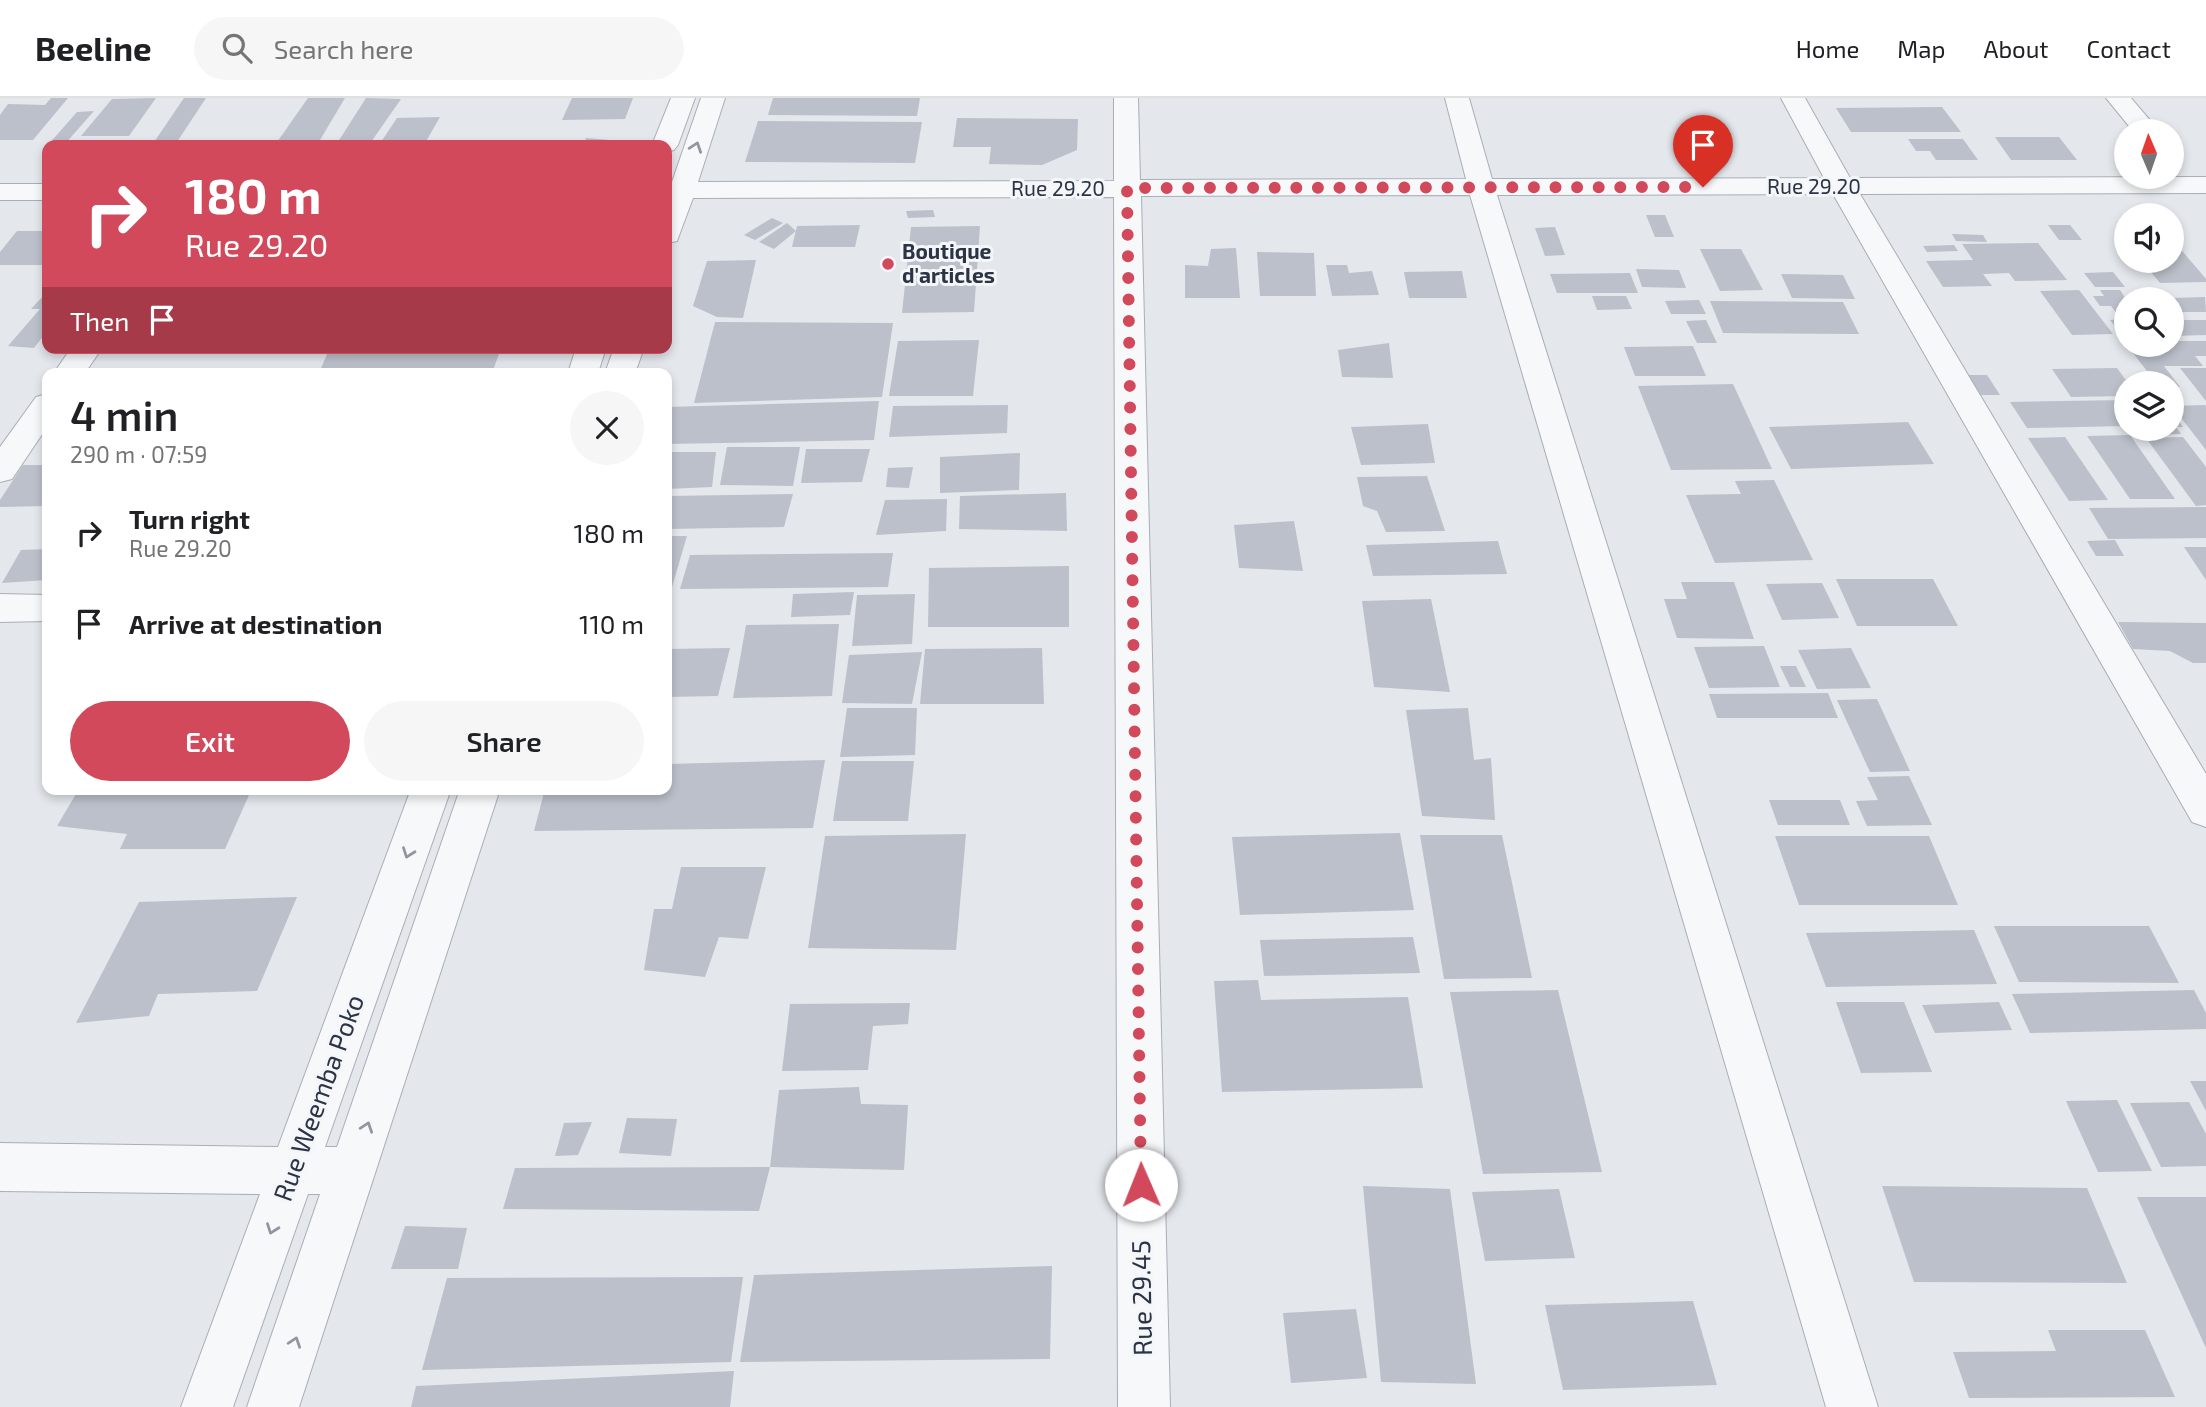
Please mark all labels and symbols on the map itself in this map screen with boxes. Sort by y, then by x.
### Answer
pin [1673,115,1733,187]
north arrow [2114,119,2184,189]
one-way arrow [688,141,702,153]
street label: Rue 29.20 [1767,173,1861,198]
street label: Rue 29.20 [1011,175,1105,200]
place label: Boutique d'articles [902,238,995,287]
marker: Boutique d'articles [880,256,896,272]
one-way arrow [402,847,416,859]
street label: Rue Weemba Poko [266,990,369,1205]
one-way arrow [359,1121,373,1133]
position arrow [1104,1148,1178,1222]
one-way arrow [266,1222,280,1234]
street label: Rue 29.45 [1124,1240,1157,1356]
one-way arrow [286,1337,301,1349]

